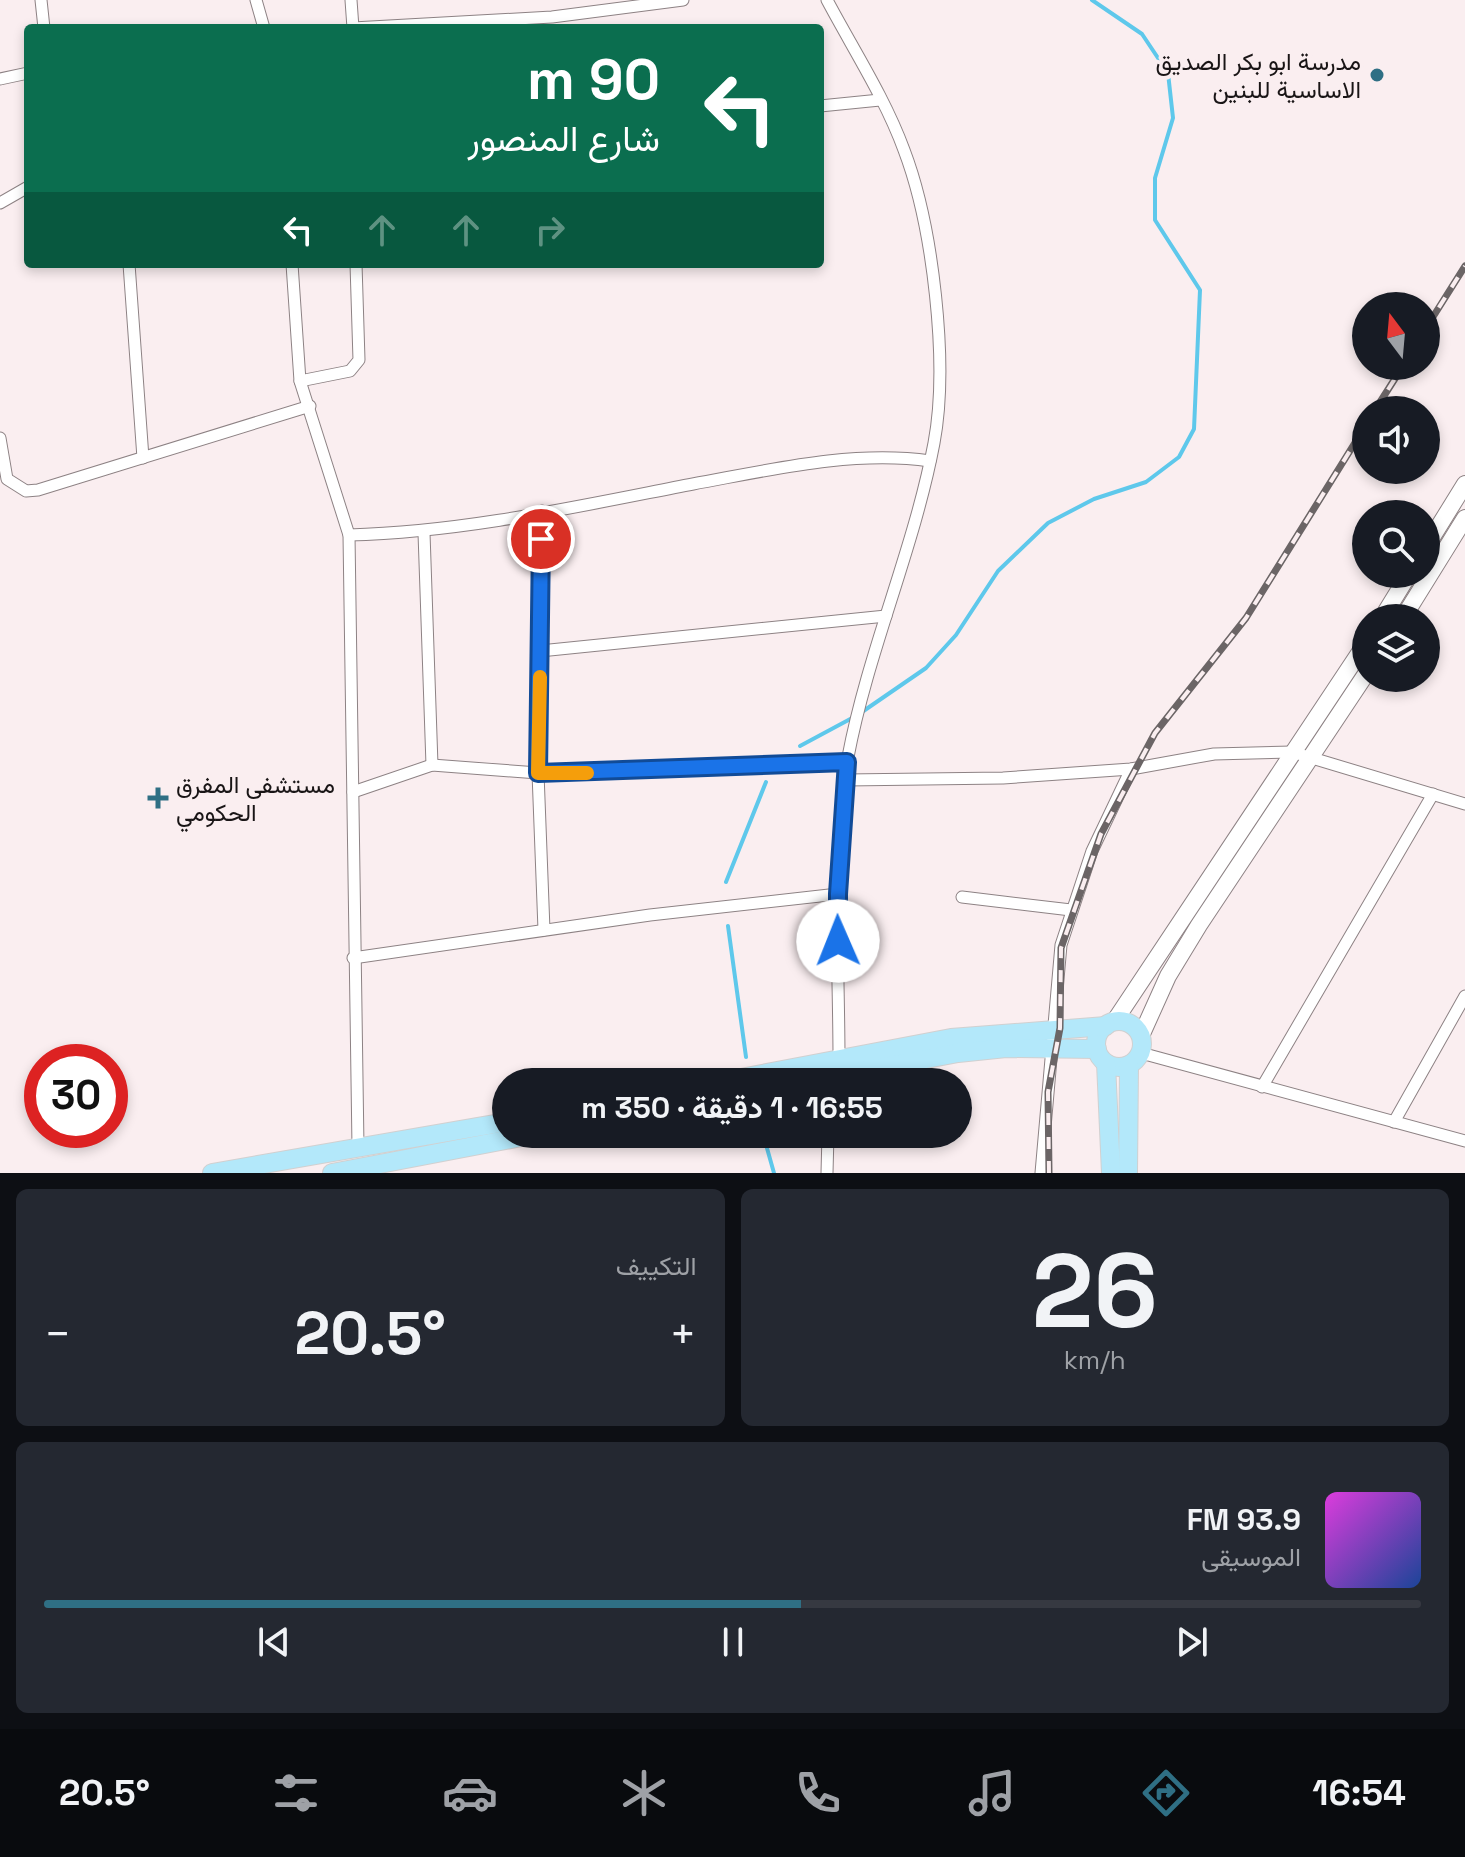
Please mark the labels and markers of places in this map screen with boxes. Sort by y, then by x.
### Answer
place label: مدرسة ابو بكر الصديق الاساسية للبنين [1155,46,1361,105]
marker: مدرسة ابو بكر الصديق الاساسية للبنين [1368,66,1386,84]
pin [507,505,575,573]
place label: مستشفى المفرق الحكومي [176,769,335,832]
marker: مستشفى المفرق الحكومي [147,787,169,809]

